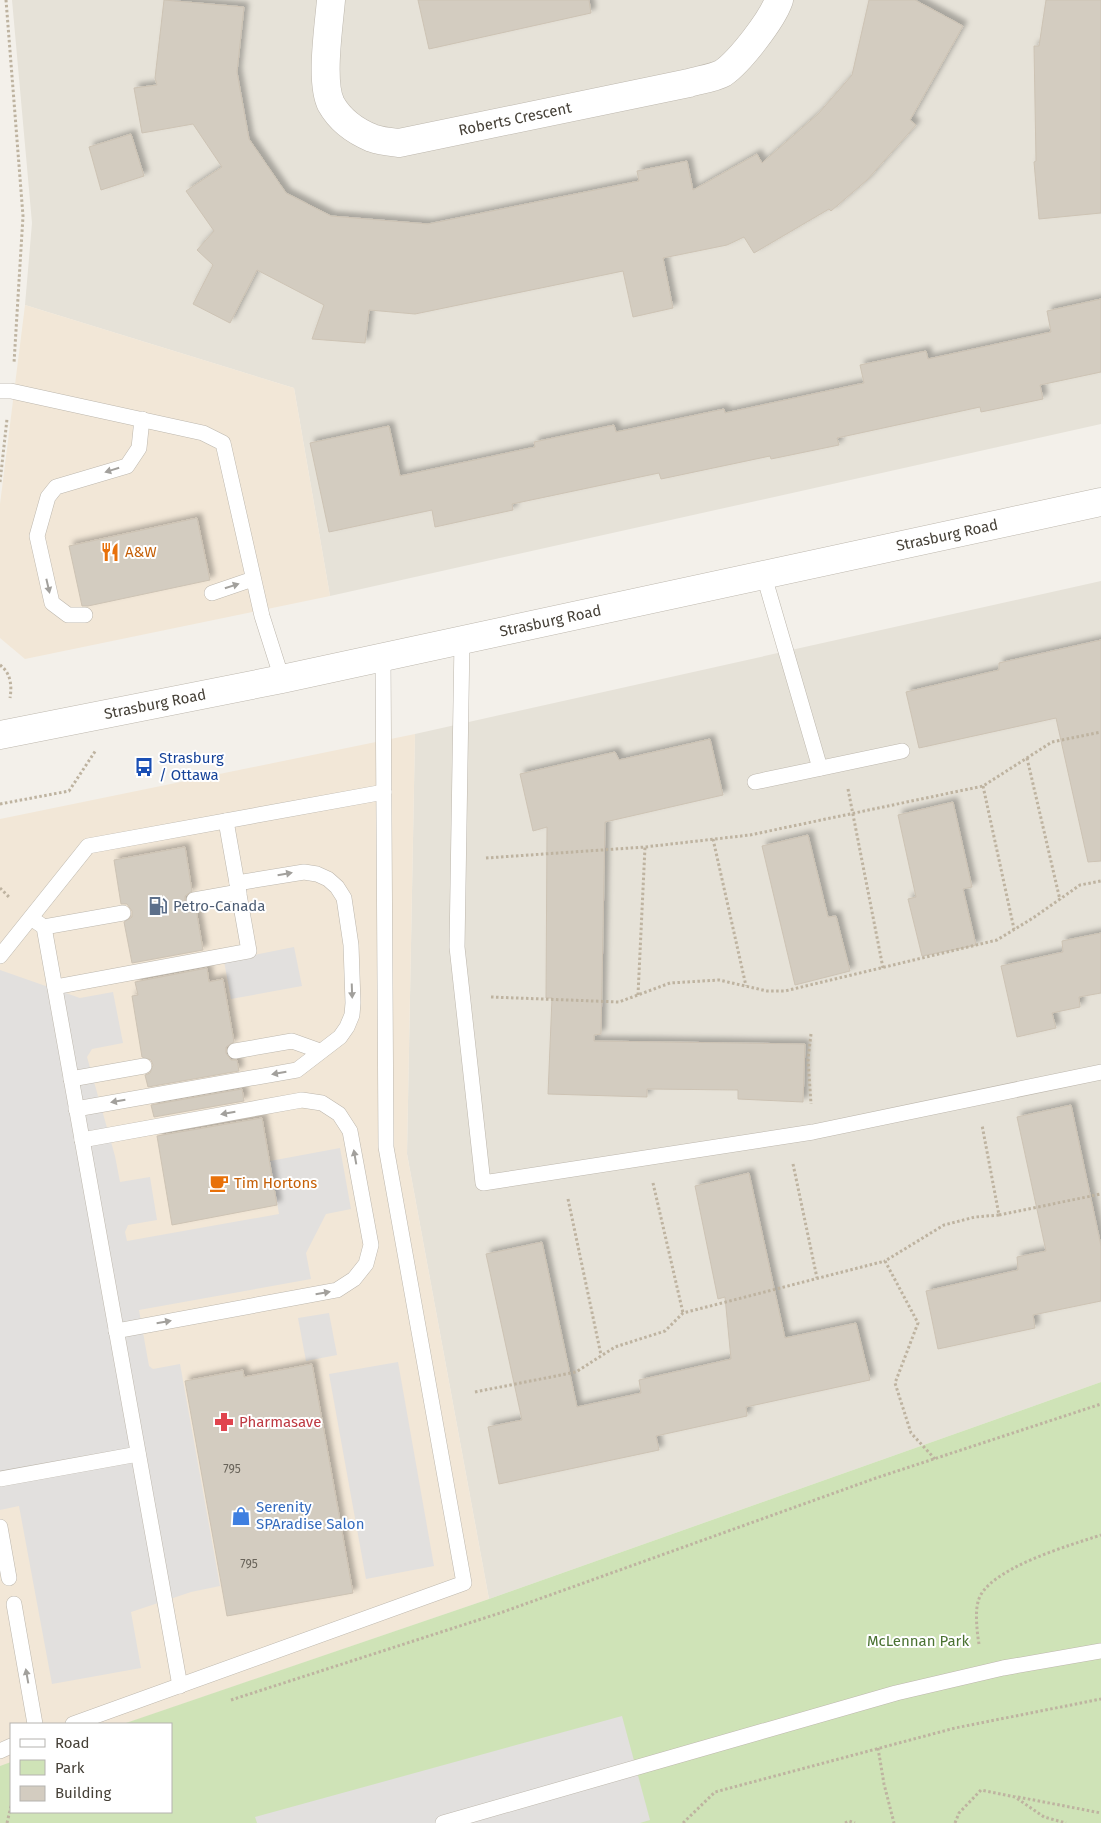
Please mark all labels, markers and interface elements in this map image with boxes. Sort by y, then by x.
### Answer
street label: Roberts Crescent [457,98,574,139]
one-way arrow [104,467,119,475]
street label: Strasburg Road [895,516,1000,555]
restaurant icon: A&W [99,541,121,563]
place label: A&W [125,543,157,561]
one-way arrow [44,578,52,593]
one-way arrow [225,582,240,589]
street label: Strasburg Road [498,601,603,641]
street label: Strasburg Road [102,685,208,723]
place label: Strasburg / Ottawa [159,749,224,784]
bus stop icon: Strasburg / Ottawa [133,756,155,778]
one-way arrow [278,870,294,878]
fuel station icon: Petro-Canada [147,895,169,917]
place label: Petro-Canada [173,897,266,915]
one-way arrow [349,983,357,999]
one-way arrow [270,1070,286,1078]
one-way arrow [110,1098,126,1106]
one-way arrow [219,1110,235,1118]
one-way arrow [351,1149,359,1165]
cafe icon: Tim Hortons [208,1172,230,1194]
place label: Tim Hortons [234,1174,317,1192]
one-way arrow [316,1289,331,1297]
one-way arrow [156,1318,172,1326]
pharmacy icon: Pharmasave [213,1411,235,1433]
place label: Pharmasave [239,1413,321,1431]
house number: 795 [223,1462,241,1476]
place label: Serenity SPAradise Salon [256,1498,364,1533]
shop icon: Serenity SPAradise Salon [230,1505,252,1527]
house number: 795 [240,1557,258,1571]
park label: McLennan Park [867,1632,969,1650]
one-way arrow [22,1668,30,1684]
legend [10,1723,172,1813]
text: Road [55,1734,90,1752]
text: Park [55,1759,85,1777]
text: Building [55,1784,111,1802]

